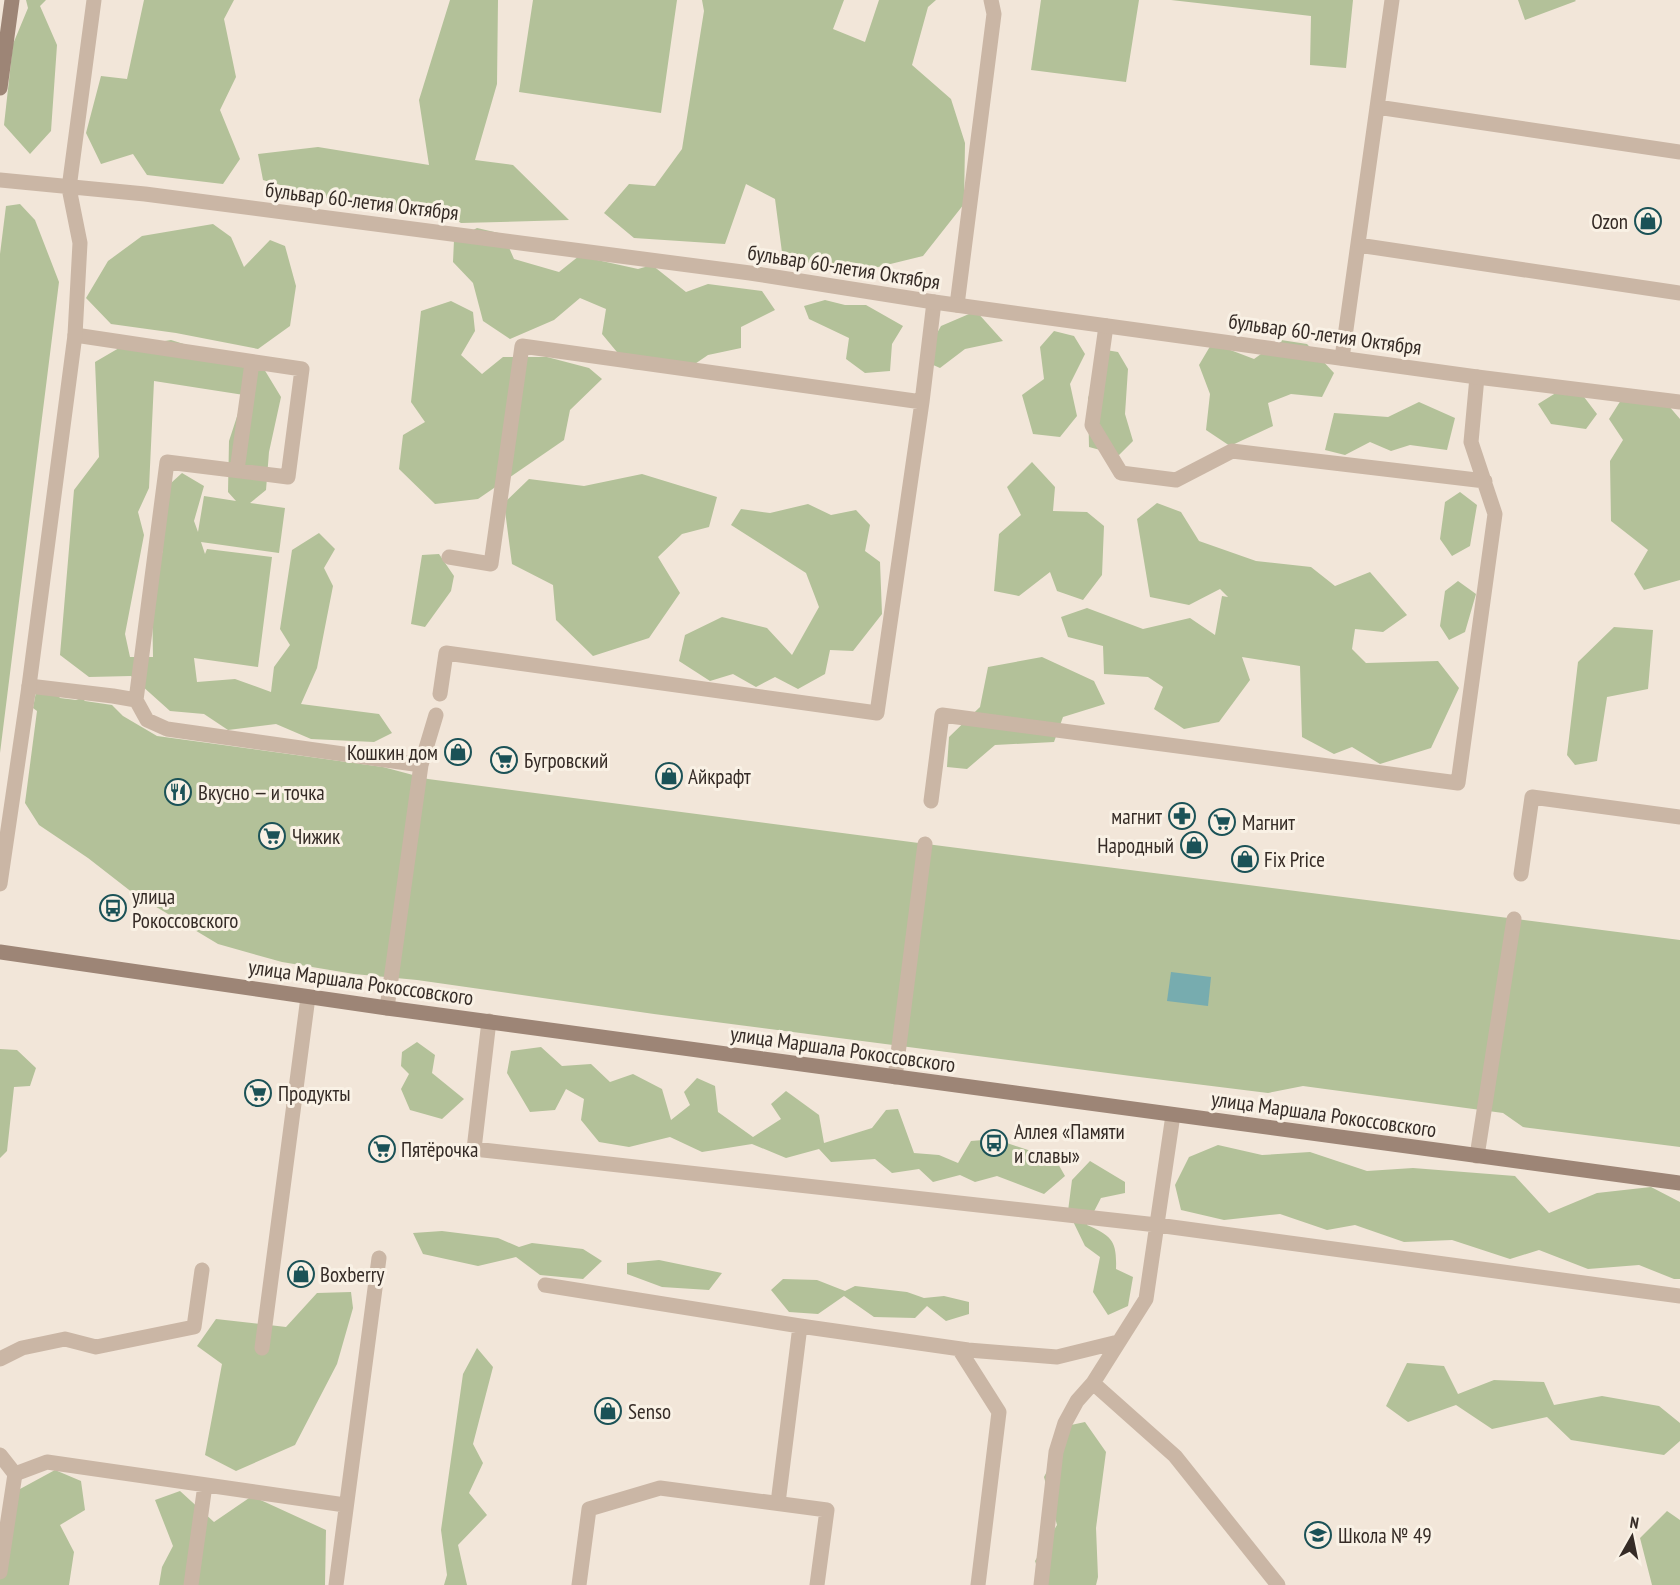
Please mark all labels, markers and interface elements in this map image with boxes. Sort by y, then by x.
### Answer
street label: бульвар 60-летия Октября [264,176,460,226]
shop icon: Ozon [1633,206,1663,236]
place label: Ozon [1591,208,1628,235]
street label: бульвар 60-летия Октября [746,238,942,296]
street label: бульвар 60-летия Октября [1227,307,1423,361]
shop icon: Кошкин дом [443,737,473,767]
place label: Кошкин дом [347,739,438,766]
supermarket icon: Бугровский [489,745,519,775]
place label: Бугровский [524,747,608,774]
shop icon: Айкрафт [654,761,684,791]
place label: Айкрафт [688,763,751,790]
restaurant icon: Вкусно — и точка [163,777,193,807]
place label: Вкусно — и точка [198,779,325,806]
pharmacy icon: магнит [1167,801,1197,831]
place label: магнит [1111,803,1162,830]
supermarket icon: Магнит [1207,807,1237,837]
place label: Магнит [1242,809,1295,836]
supermarket icon: Чижик [257,821,287,851]
place label: Чижик [292,823,340,850]
shop icon: Народный [1179,830,1209,860]
place label: Народный [1097,832,1174,859]
shop icon: Fix Price [1230,844,1260,874]
place label: Fix Price [1264,846,1325,873]
place label: улица Рокоссовского [132,883,238,934]
bus stop icon: улица Рокоссовского [98,893,128,923]
street label: улица Маршала Рокоссовского [247,953,475,1011]
street label: улица Маршала Рокоссовского [729,1020,957,1078]
supermarket icon: Продукты [243,1078,273,1108]
place label: Продукты [278,1080,351,1107]
street label: улица Маршала Рокоссовского [1210,1085,1438,1143]
place label: Аллея «Памяти и славы» [1014,1118,1125,1169]
bus stop icon: Аллея «Памяти и славы» [979,1128,1009,1158]
supermarket icon: Пятёрочка [367,1134,397,1164]
place label: Пятёрочка [401,1136,478,1163]
shop icon: Boxberry [286,1259,316,1289]
place label: Boxberry [320,1261,385,1288]
shop icon: Senso [593,1396,623,1426]
place label: Senso [628,1398,671,1425]
north arrow [1602,1507,1662,1567]
text: N [1629,1512,1640,1533]
school or university icon: Школа № 49 [1303,1520,1333,1550]
place label: Школа № 49 [1338,1522,1432,1549]

